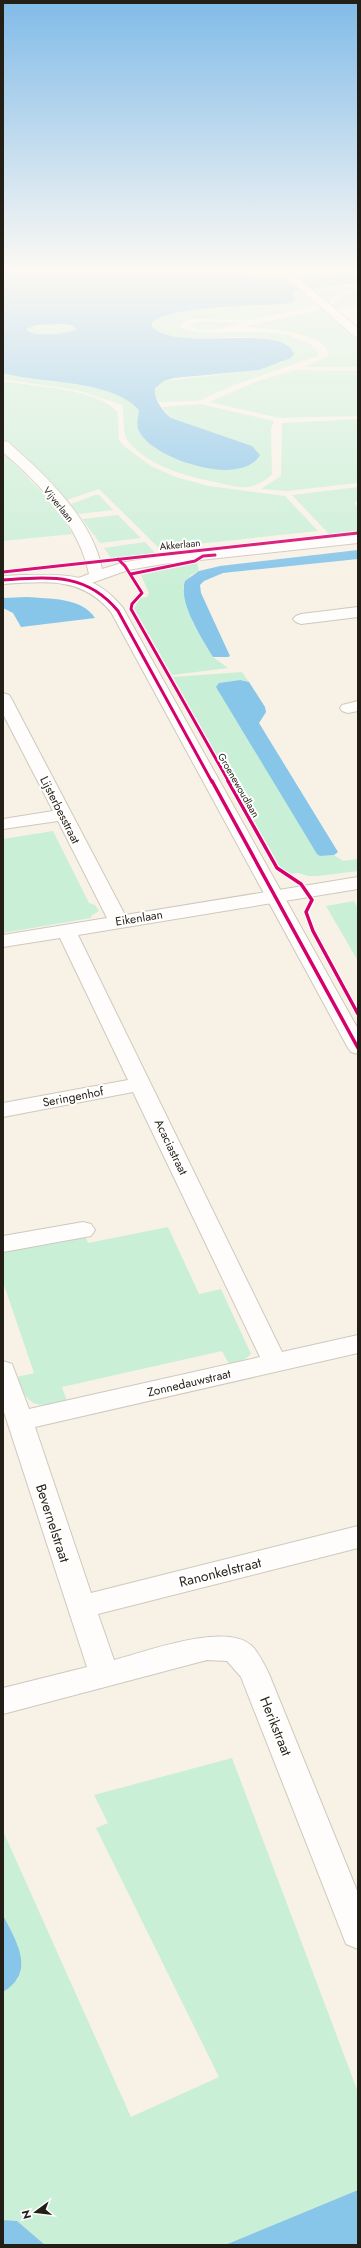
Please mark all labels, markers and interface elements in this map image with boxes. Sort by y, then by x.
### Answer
street label: Vijverlaan [40,483,78,525]
street label: Akkerlaan [159,535,201,554]
street label: Groenewoudlaan [214,750,263,820]
street label: Lijsterbesstraat [35,773,85,847]
street label: Eikenlaan [114,905,164,931]
street label: Seringenhof [41,1082,106,1112]
street label: Acaciastraat [150,1116,192,1178]
street label: Zonnedauwstraat [146,1365,232,1401]
street label: Bevernelstraat [31,1481,75,1565]
street label: Ranonkelstraat [177,1552,264,1592]
street label: Herikstraat [255,1693,297,1759]
north arrow [16,2192,56,2232]
text: N [17,2208,35,2221]

